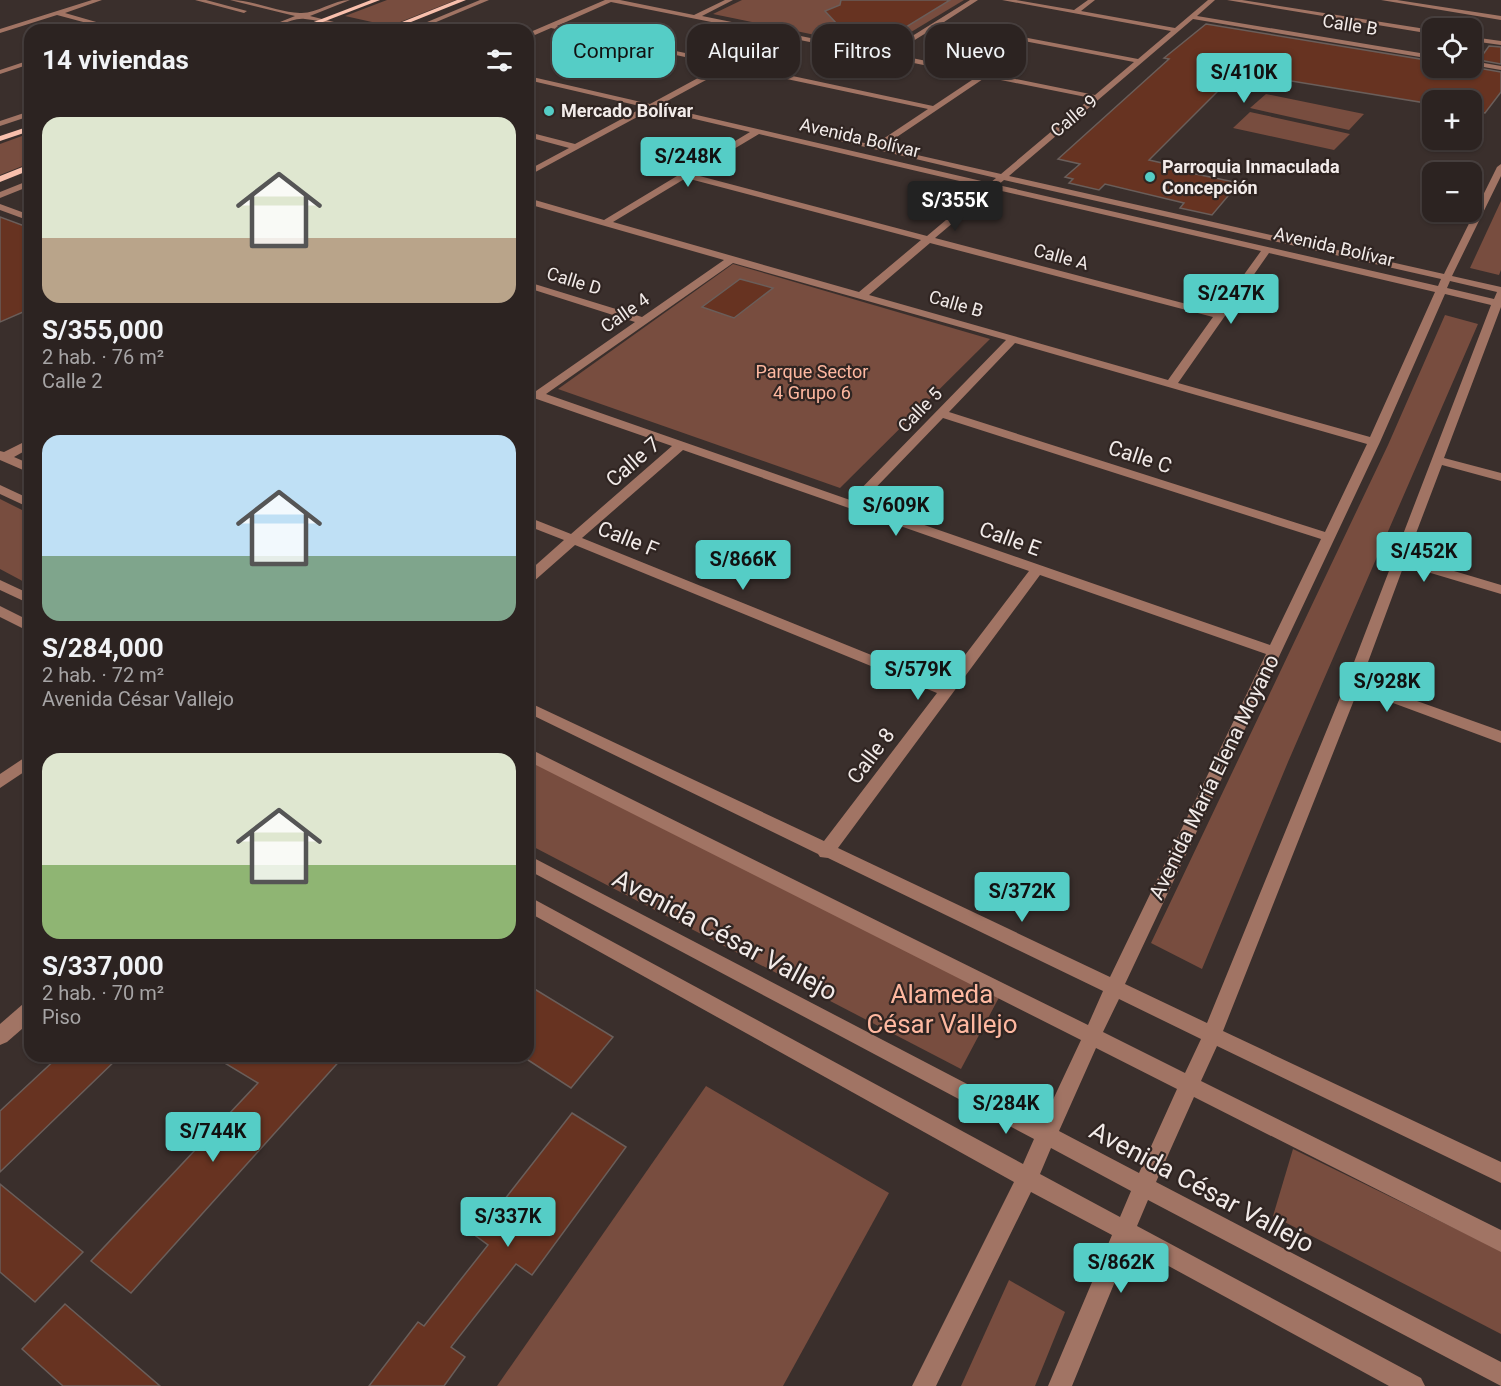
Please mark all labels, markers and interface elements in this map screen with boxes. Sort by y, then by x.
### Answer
street label: Calle B [1321,10,1379,39]
map controls [1422,18,1482,222]
button: locate [1422,18,1482,78]
chip: Comprar [552,24,675,78]
chip: Alquilar [687,24,800,78]
chip: Filtros [812,24,913,78]
chip: Nuevo [925,24,1026,78]
icon: filters [483,44,516,77]
text: 14 viviendas [42,45,189,75]
pin: S/410K [1195,53,1293,104]
text: S/410K [1211,60,1277,84]
street label: Calle 9 [1046,90,1101,141]
button: + [1422,90,1482,150]
place label: Mercado Bolívar [561,100,694,121]
marker: Mercado Bolívar [542,104,556,118]
street label: Avenida Bolívar [798,113,922,162]
pin: S/248K [639,137,737,188]
text: S/248K [655,144,721,168]
icon: home [225,156,333,264]
place label: Parroquia Inmaculada Concepción [1162,156,1340,198]
button: − [1422,162,1482,222]
marker: Parroquia Inmaculada Concepción [1143,170,1157,184]
pin: S/355K [906,181,1004,232]
text: S/355K [922,188,988,212]
street label: Avenida Bolívar [1272,222,1396,271]
street label: Calle A [1031,239,1091,274]
street label: Calle D [544,262,604,299]
pin: S/247K [1182,274,1280,325]
text: S/247K [1198,281,1264,305]
street label: Calle B [927,286,986,321]
street label: Calle 4 [596,288,653,337]
text: S/355,000 [42,315,164,345]
text: 2 hab. · 76 m² [42,345,164,369]
park label: Parque Sector 4 Grupo 6 [756,361,868,403]
text: Calle 2 [42,369,102,393]
street label: Calle 5 [893,383,946,437]
street label: Calle 7 [601,432,665,492]
street label: Calle C [1105,435,1175,479]
icon: home [225,474,333,582]
pin: S/609K [847,486,945,537]
text: S/609K [863,493,929,517]
street label: Calle F [594,516,662,562]
street label: Calle E [976,517,1044,561]
pin: S/452K [1375,532,1473,583]
text: S/452K [1391,539,1457,563]
pin: S/866K [694,540,792,591]
text: S/866K [710,547,776,571]
text: S/284,000 [42,633,164,663]
pin: S/579K [869,650,967,701]
street label: Avenida María Elena Moyano [1144,651,1284,903]
text: S/579K [885,657,951,681]
pin: S/928K [1338,662,1436,713]
text: 2 hab. · 72 m² [42,663,164,687]
text: S/928K [1354,669,1420,693]
text: Avenida César Vallejo [42,687,234,711]
street label: Calle 8 [842,723,900,789]
icon: home [225,792,333,900]
street label: Avenida César Vallejo [608,863,842,1007]
pin: S/372K [973,872,1071,923]
text: S/372K [989,879,1055,903]
text: S/337,000 [42,951,164,981]
park label: Alameda César Vallejo [866,979,1018,1039]
text: 2 hab. · 70 m² [42,981,164,1005]
text: Piso [42,1005,81,1029]
pin: S/284K [957,1084,1055,1135]
text: S/284K [973,1091,1039,1115]
pin: S/744K [164,1112,262,1163]
street label: Avenida César Vallejo [1085,1115,1319,1259]
text: S/744K [180,1119,246,1143]
pin: S/337K [459,1197,557,1248]
text: S/337K [475,1204,541,1228]
pin: S/862K [1072,1243,1170,1294]
text: S/862K [1088,1250,1154,1274]

